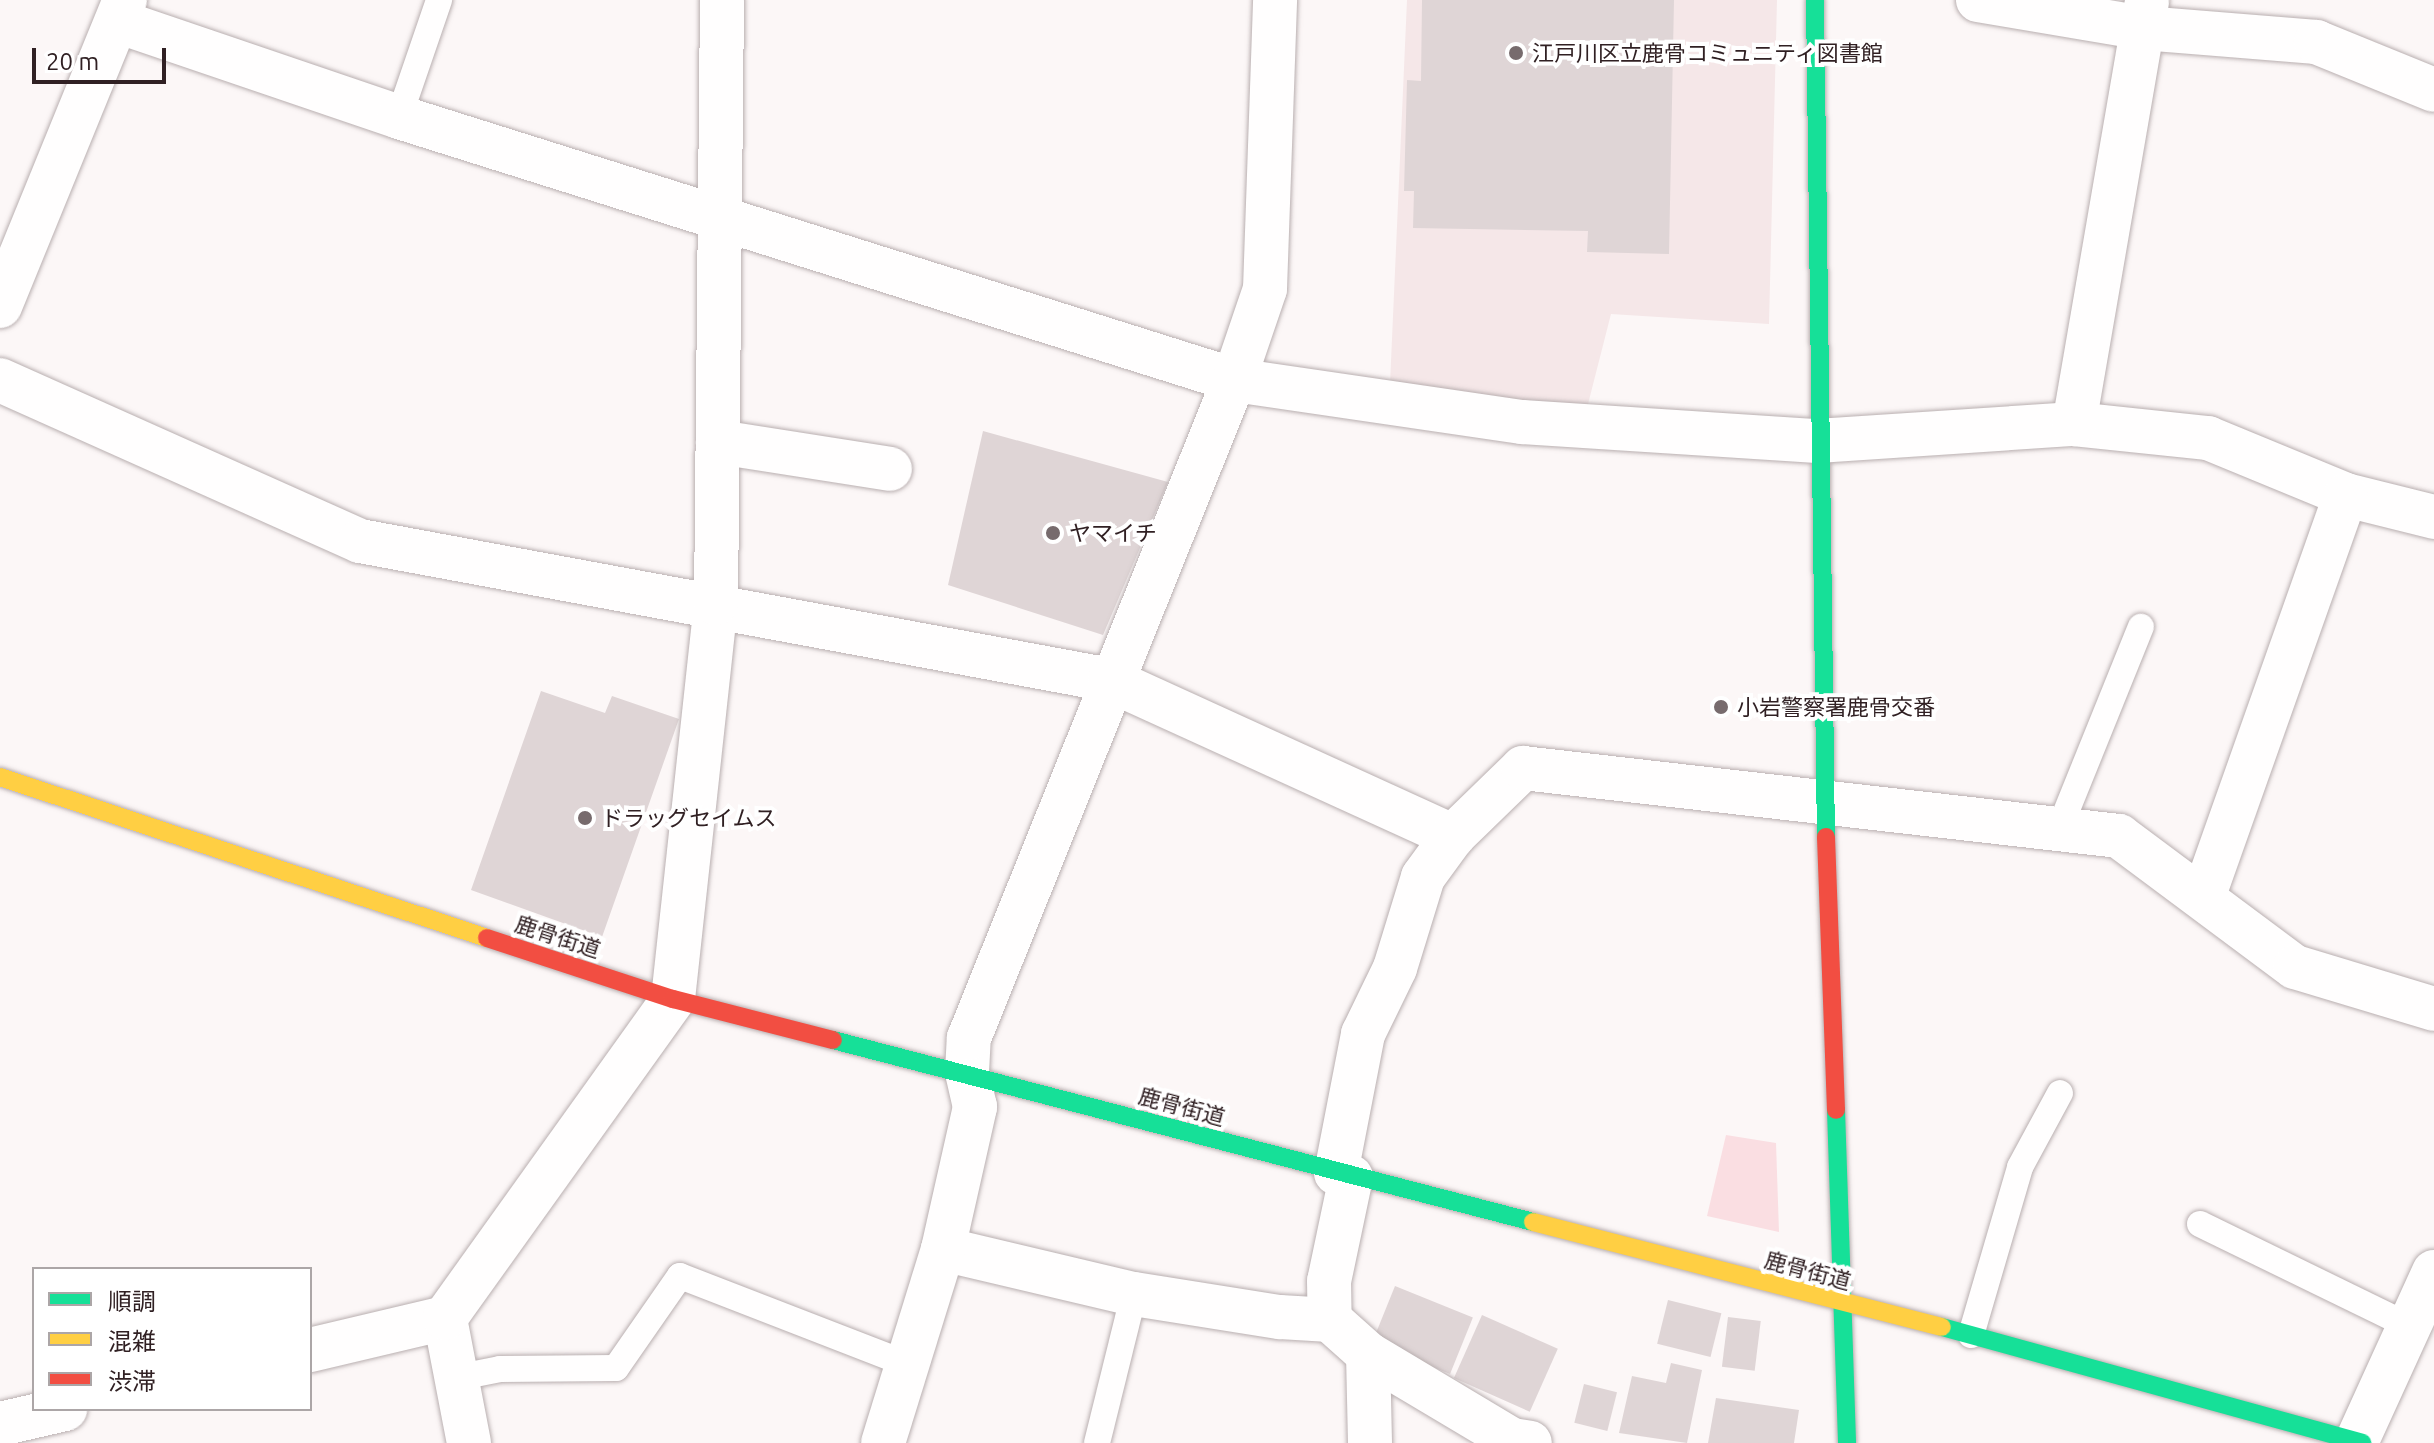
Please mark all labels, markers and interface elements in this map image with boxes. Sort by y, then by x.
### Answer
scale bar [36,32,170,82]
place label: 江戸川区立鹿骨コミュニティ図書館 [1532,40,1884,66]
marker: 江戸川区立鹿骨コミュニティ図書館 [1507,44,1525,62]
text: 20 m [46,48,99,75]
place label: ヤマイチ [1069,520,1157,546]
marker: ヤマイチ [1044,524,1062,542]
place label: 小岩警察署鹿骨交番 [1737,694,1935,720]
marker: 小岩警察署鹿骨交番 [1712,698,1730,716]
place label: ドラッグセイムス [601,805,777,831]
marker: ドラッグセイムス [576,809,594,827]
street label: 鹿骨街道 [512,910,604,962]
street label: 鹿骨街道 [1136,1082,1228,1130]
street label: 鹿骨街道 [1762,1246,1854,1294]
legend [32,1267,312,1411]
text: 順調 [108,1288,156,1315]
text: 混雑 [108,1328,156,1355]
text: 渋滞 [108,1368,156,1395]

